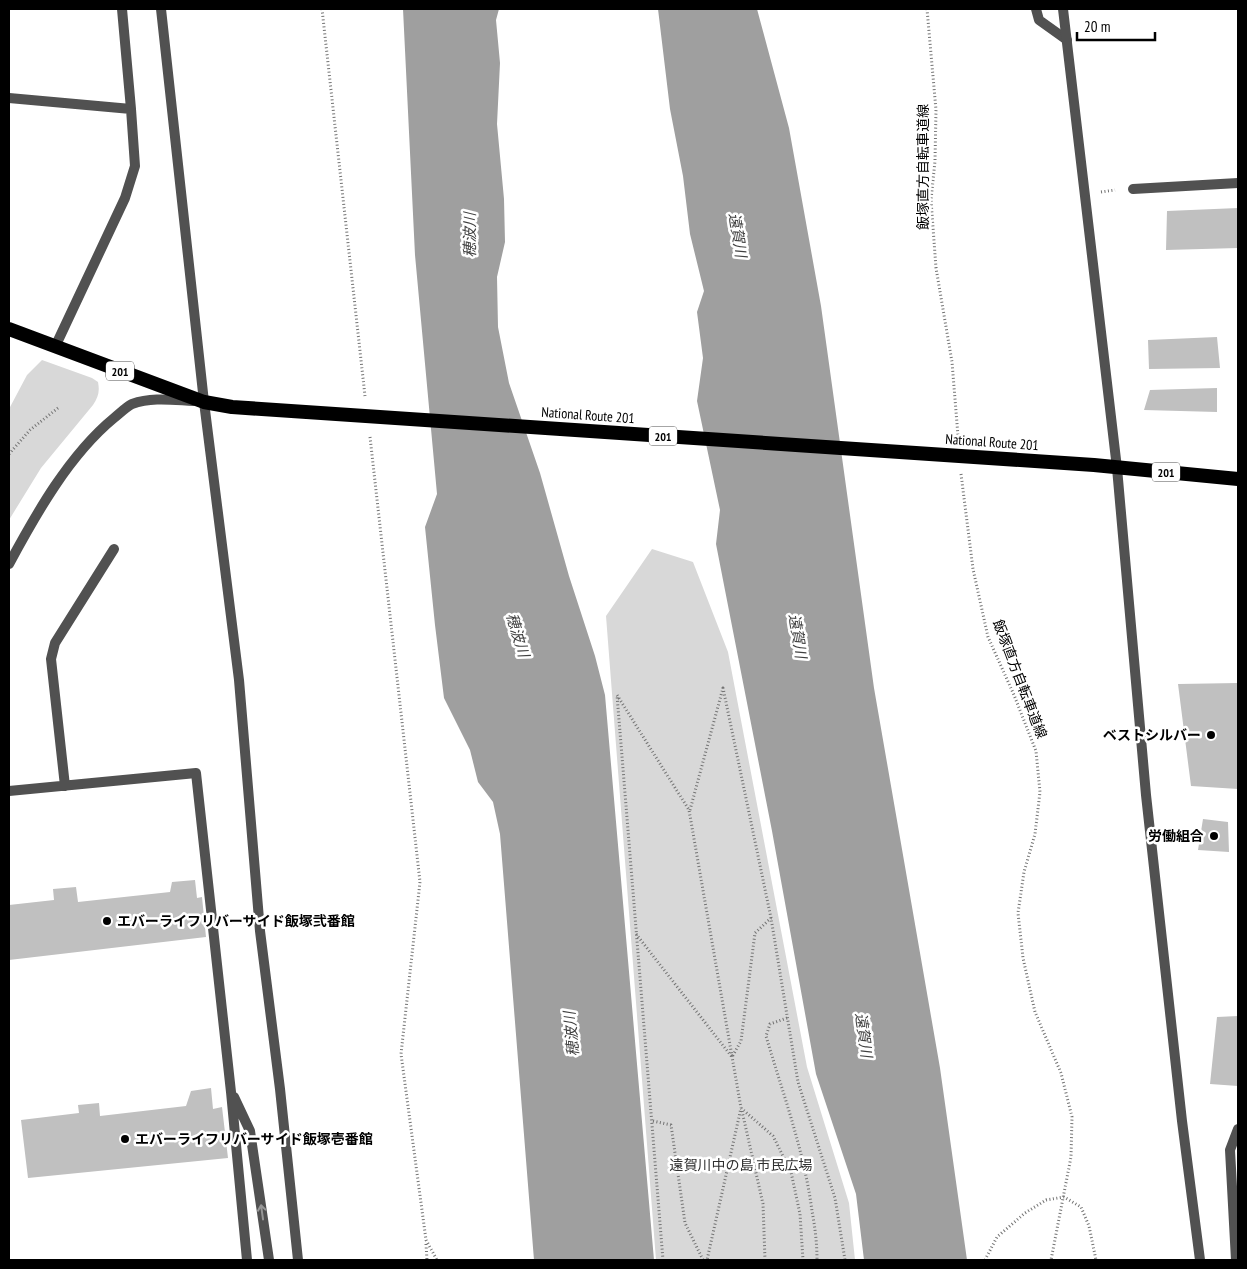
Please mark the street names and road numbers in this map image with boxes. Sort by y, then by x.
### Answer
street label: 飯塚直方自転車道線 [914,104,932,230]
road number: 201 [106,362,134,381]
street label: National Route 201 [541,403,635,427]
road number: 201 [649,426,677,446]
street label: National Route 201 [945,430,1039,454]
road number: 201 [1152,462,1180,482]
street label: 飯塚直方自転車道線 [989,617,1051,741]

